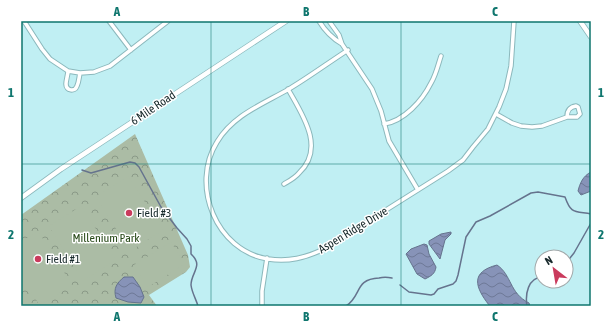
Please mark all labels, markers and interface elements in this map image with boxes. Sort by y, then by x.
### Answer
text: A [113,4,121,19]
text: B [303,4,310,19]
text: C [492,4,498,19]
text: 1 [8,85,14,100]
text: 1 [598,85,604,100]
street label: 6 Mile Road [128,88,178,128]
street label: Aspen Ridge Drive [316,204,390,256]
place label: Field #3 [137,206,171,220]
marker: Field #3 [124,208,134,218]
text: 2 [8,227,14,242]
text: 2 [598,227,604,242]
park label: Millenium Park [72,231,140,245]
north arrow [534,249,574,289]
place label: Field #1 [46,252,81,266]
marker: Field #1 [33,254,43,264]
text: N [543,254,555,267]
text: A [113,309,121,324]
text: B [303,309,310,324]
text: C [492,309,498,324]

